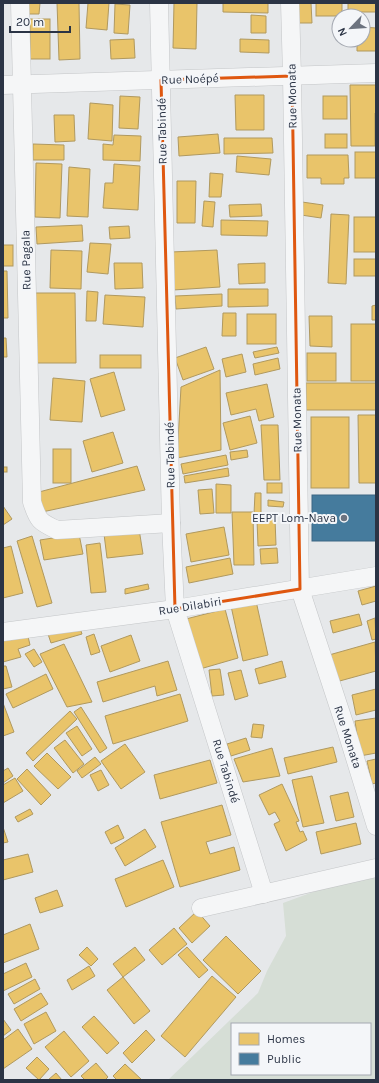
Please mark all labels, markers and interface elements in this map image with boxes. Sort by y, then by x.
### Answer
scale bar [10,8,70,34]
north arrow [331,8,371,48]
text: 20 m [16,15,44,29]
text: N [335,26,350,38]
street label: Rue Monata [284,63,300,129]
street label: Rue Noépé [161,71,219,87]
street label: Rue Tabindé [154,98,170,164]
street label: Rue Pagala [18,230,34,290]
street label: Rue Monata [289,387,305,453]
street label: Rue Tabindé [162,422,178,488]
place label: EEPT Lom-Nava [252,511,336,525]
marker: EEPT Lom-Nava [339,513,349,523]
street label: Rue Dilabiri [157,594,223,618]
street label: Rue Monata [331,704,365,770]
street label: Rue Tabindé [210,737,242,805]
legend [231,1023,371,1075]
text: Homes [267,1032,305,1046]
text: Public [267,1052,301,1066]

